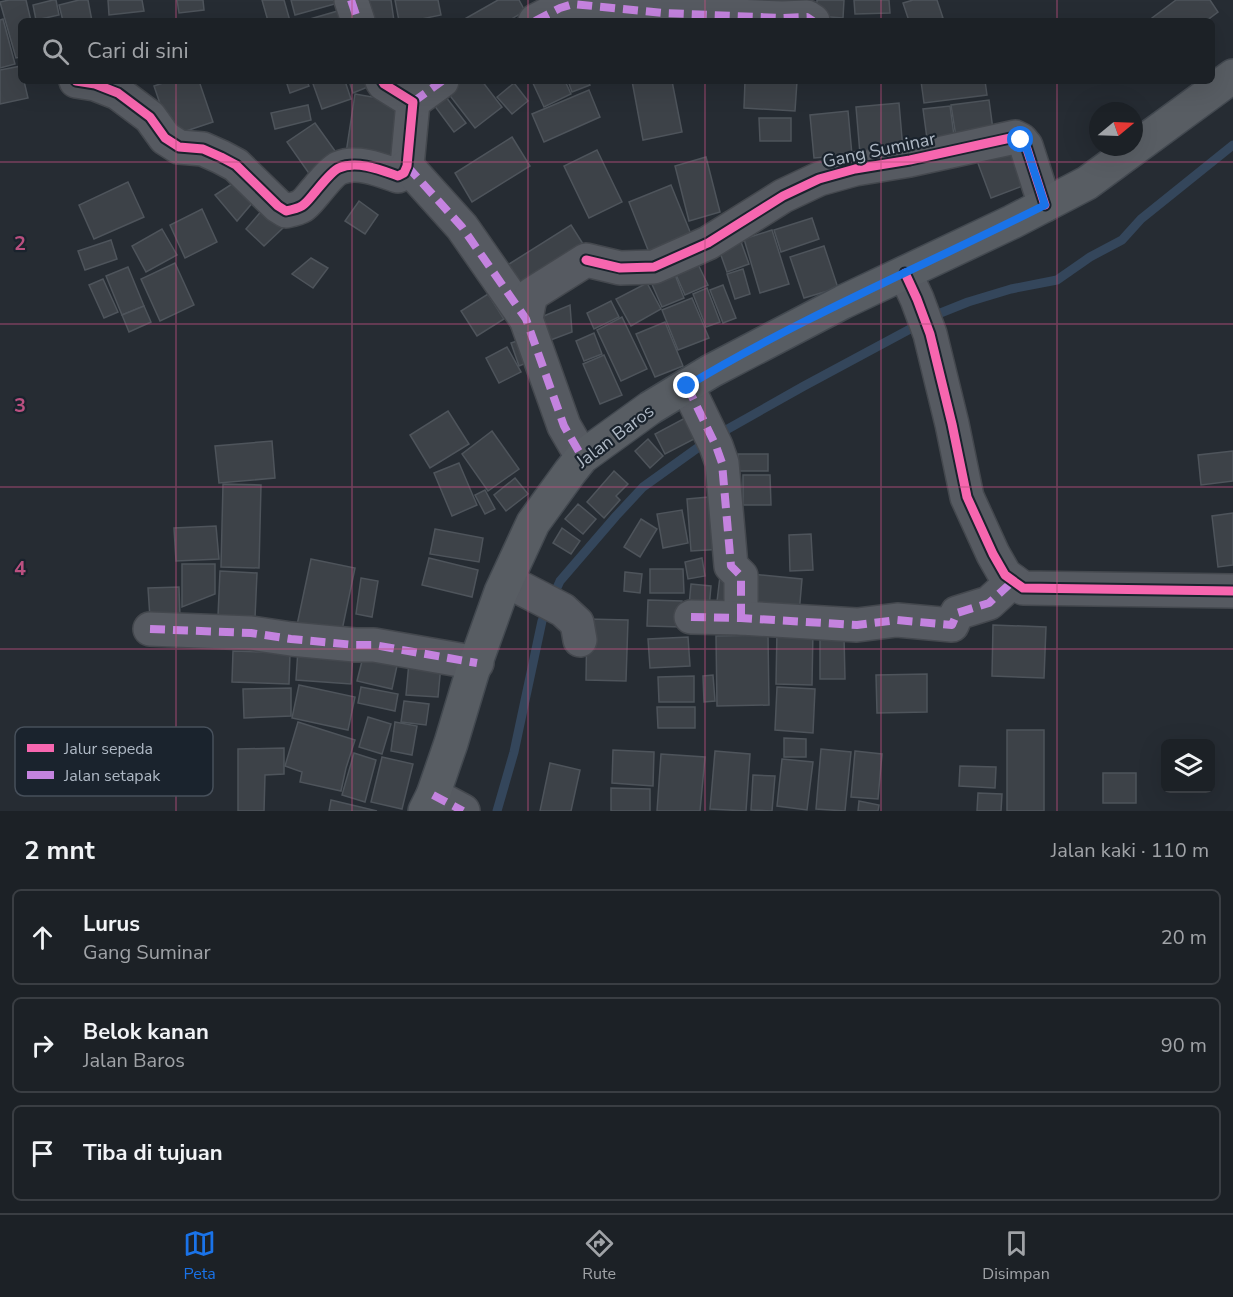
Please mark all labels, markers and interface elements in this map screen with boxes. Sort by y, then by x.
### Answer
search box [18,18,1215,84]
icon: search [39,35,72,68]
text: Cari di sini [87,36,189,66]
north arrow [1089,102,1143,156]
street label: Gang Suminar [820,126,938,174]
route start [1007,126,1033,152]
text: 2 [14,230,26,257]
route end [673,372,699,398]
text: 3 [14,392,26,419]
street label: Jalan Baros [570,399,659,474]
text: 4 [14,555,26,582]
legend [15,727,213,796]
text: Jalur sepeda [63,738,153,760]
map controls [1161,739,1215,793]
button: layers [1161,739,1215,793]
text: Jalan setapak [63,765,161,787]
text: 2 mnt [24,833,95,868]
text: Jalan kaki · 110 m [1051,837,1209,864]
text: Lurus [83,909,140,939]
icon: ahead [26,921,59,954]
text: 20 m [1161,924,1207,951]
text: Gang Suminar [83,939,211,966]
text: Belok kanan [83,1017,209,1047]
icon: right [26,1029,59,1062]
text: 90 m [1161,1032,1207,1059]
text: Jalan Baros [83,1047,185,1074]
icon: arrive [26,1137,59,1170]
text: Tiba di tujuan [83,1138,223,1168]
tab: Peta [183,1227,216,1285]
tab: Rute [582,1227,616,1285]
tab: Disimpan [982,1227,1050,1285]

